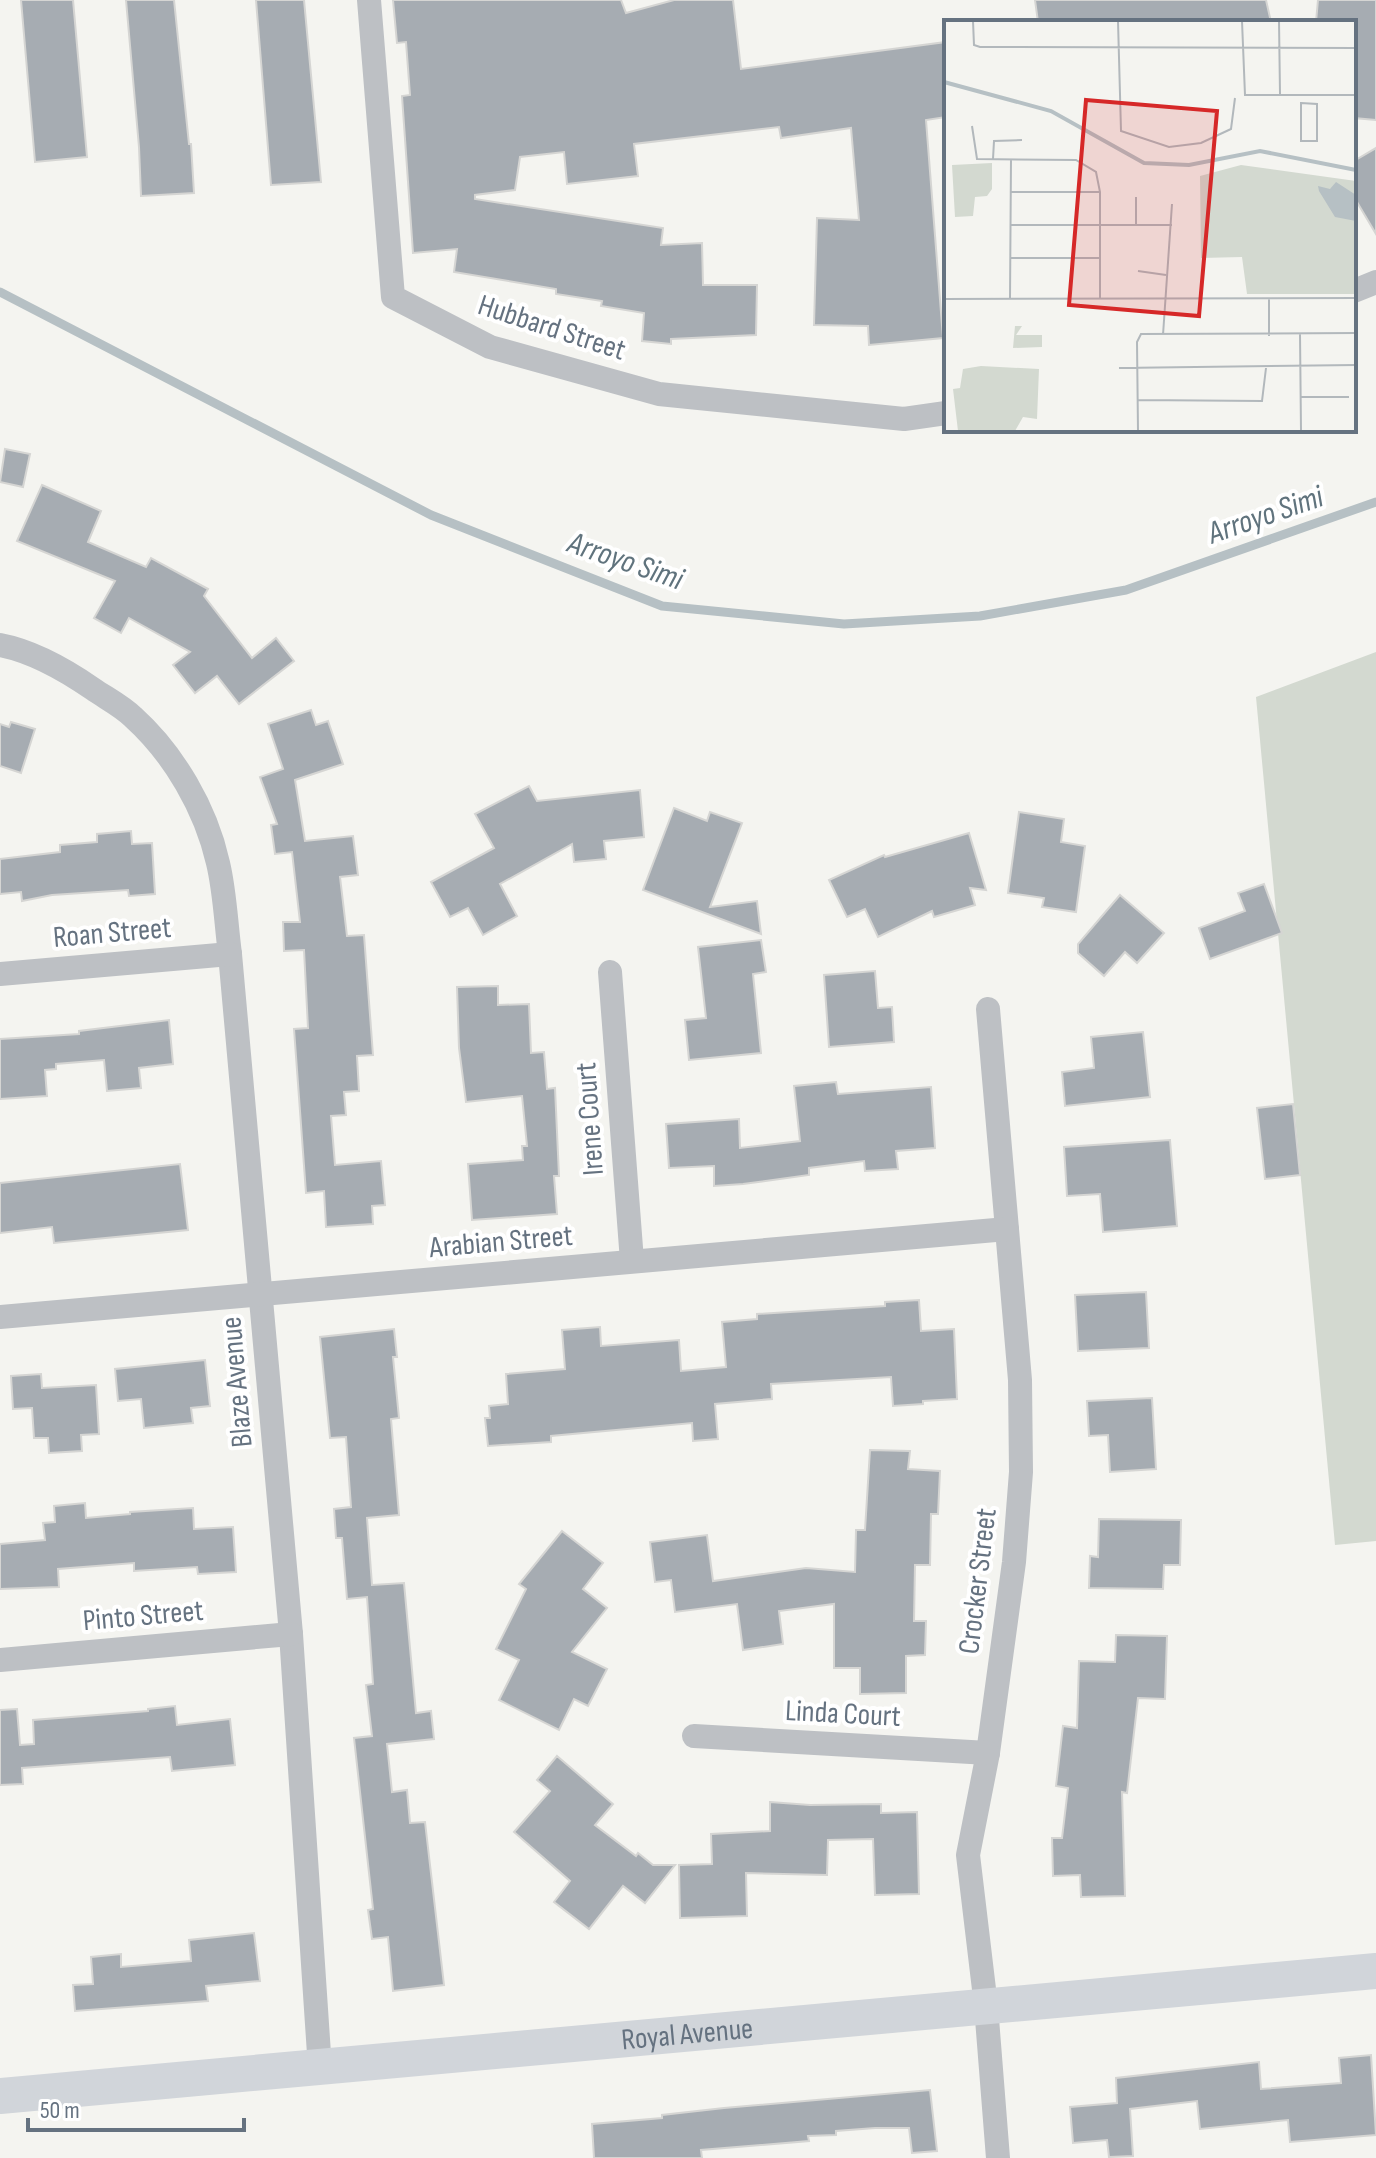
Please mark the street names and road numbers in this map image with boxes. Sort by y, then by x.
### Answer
street label: Hubbard Street [473,287,630,369]
street label: Roan Street [52,910,173,956]
street label: Irene Court [568,1061,612,1177]
street label: Arabian Street [427,1218,574,1266]
street label: Blaze Avenue [213,1315,261,1449]
street label: Crocker Street [951,1506,1005,1656]
street label: Pinto Street [81,1593,205,1639]
street label: Linda Court [784,1693,902,1735]
street label: Royal Avenue [620,2011,755,2058]

